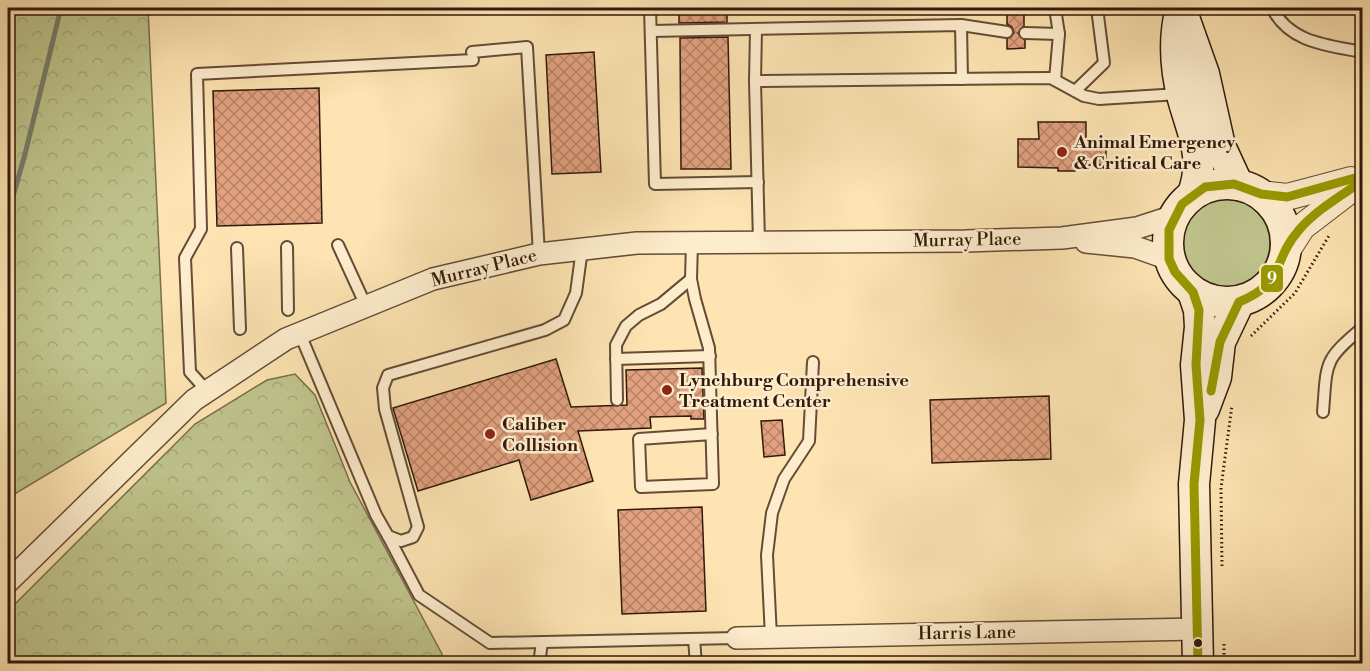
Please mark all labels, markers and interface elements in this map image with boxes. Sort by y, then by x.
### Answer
place label: Animal Emergency & Critical Care [1073,131,1236,175]
marker: Animal Emergency & Critical Care [1055,145,1069,159]
street label: Murray Place [913,228,1021,252]
street label: Murray Place [429,244,539,292]
line badge: 9 [1260,264,1284,293]
text: 9 [1267,269,1277,289]
place label: Lynchburg Comprehensive Treatment Center [679,369,909,413]
marker: Lynchburg Comprehensive Treatment Center [660,383,674,397]
place label: Caliber Collision [502,413,578,457]
marker: Caliber Collision [483,427,497,441]
street label: Harris Lane [918,621,1016,645]
unlabelled marker [1192,637,1204,649]

